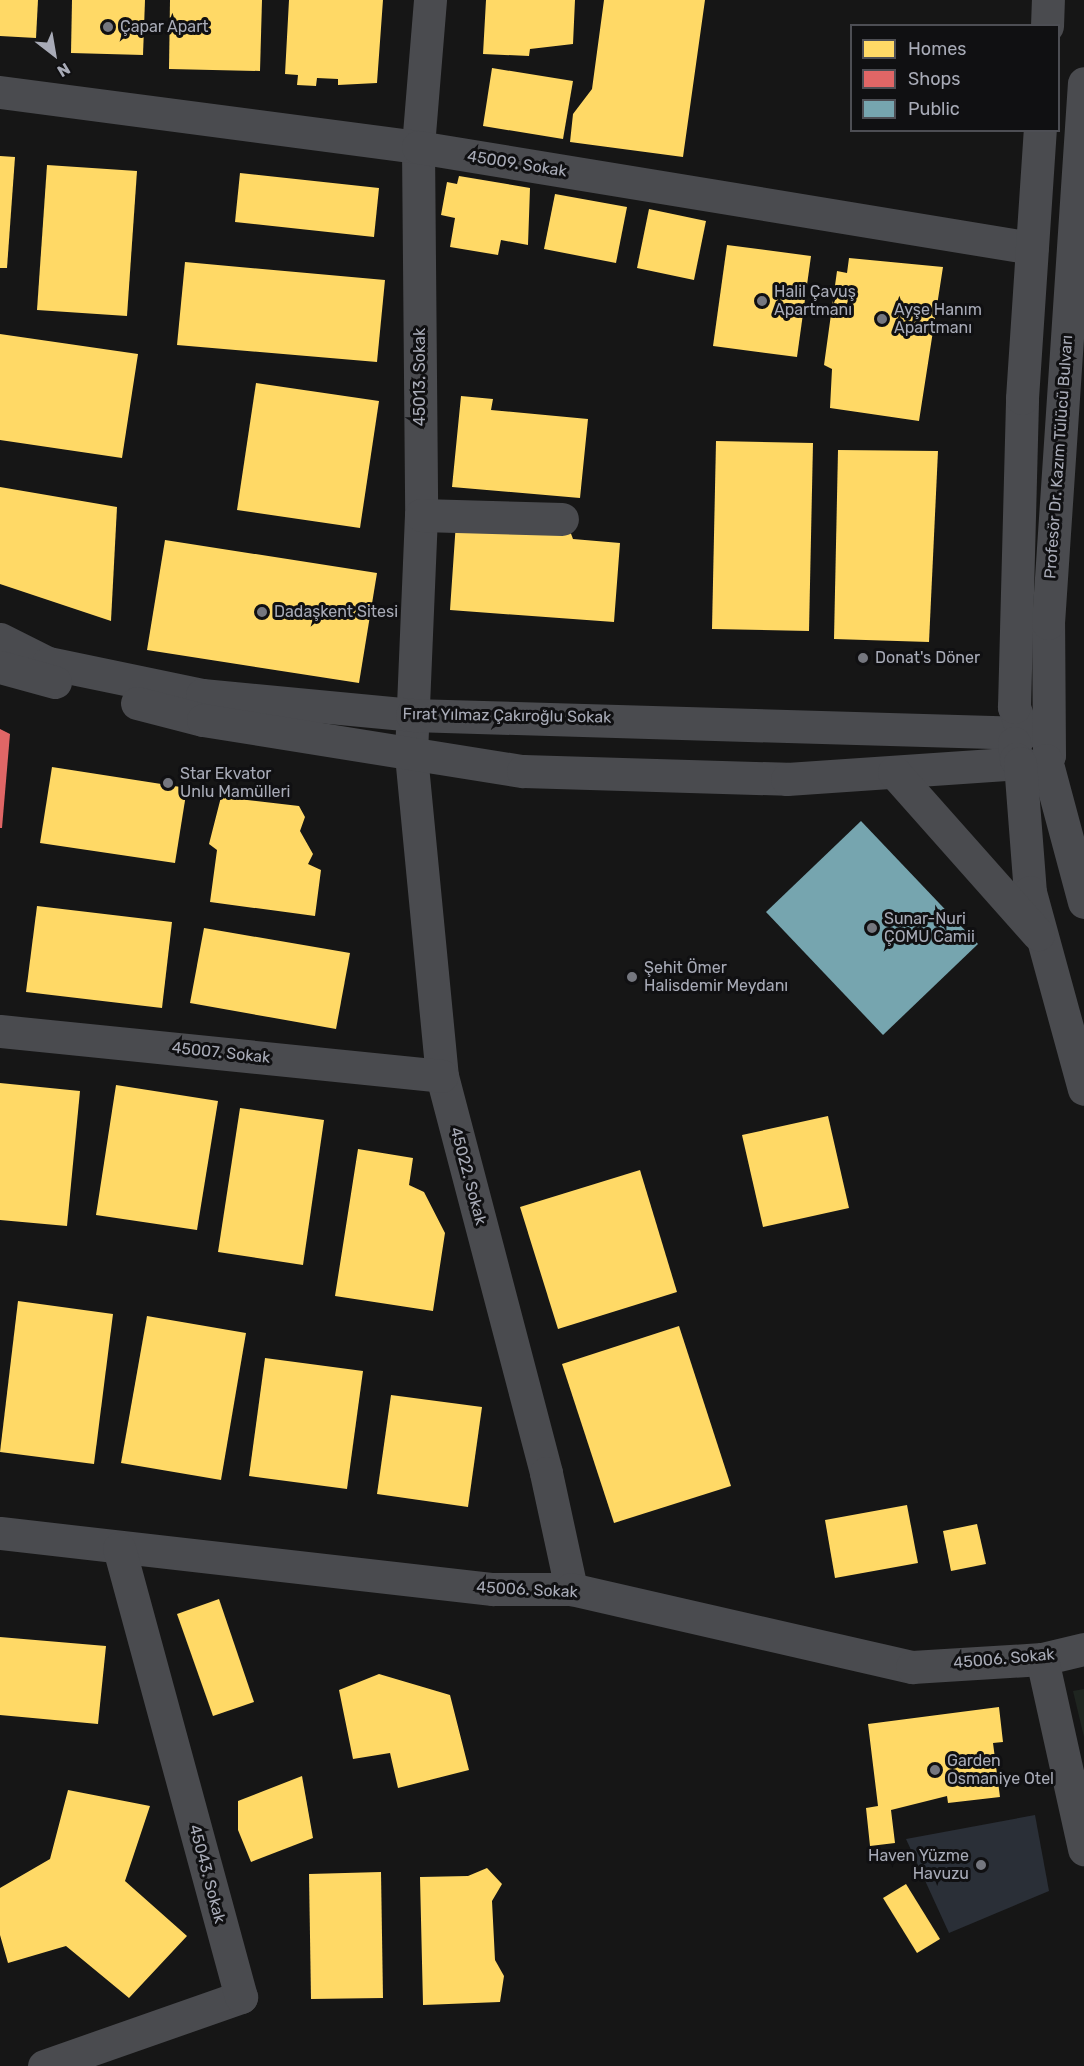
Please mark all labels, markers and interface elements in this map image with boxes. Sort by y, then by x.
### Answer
place label: Çapar Apart [120,17,209,37]
marker: Çapar Apart [101,20,115,34]
north arrow [24,24,84,84]
legend [850,24,1060,132]
text: Homes [908,38,966,60]
text: N [54,59,73,81]
text: Shops [908,68,960,90]
text: Public [908,98,960,120]
street label: 45009. Sokak [466,147,568,181]
place label: Halil Çavuş Apartmanı [774,282,856,320]
marker: Halil Çavuş Apartmanı [755,294,769,308]
place label: Ayşe Hanım Apartmanı [894,300,982,338]
marker: Ayşe Hanım Apartmanı [875,312,889,326]
street label: 45013. Sokak [410,328,430,426]
street label: Profesör Dr. Kazım Tülücü Bulvarı [1041,334,1077,580]
place label: Dadaşkent Sitesi [274,602,398,622]
marker: Dadaşkent Sitesi [255,605,269,619]
place label: Donat's Döner [875,648,980,668]
marker: Donat's Döner [856,651,870,665]
street label: Fırat Yılmaz Çakıroğlu Sokak [402,705,612,727]
place label: Star Ekvator Unlu Mamülleri [180,764,290,802]
marker: Star Ekvator Unlu Mamülleri [161,776,175,790]
place label: Sunar-Nuri ÇOMU Camii [884,909,975,947]
marker: Sunar-Nuri ÇOMU Camii [865,921,879,935]
place label: Şehit Ömer Halisdemir Meydanı [644,958,789,996]
marker: Şehit Ömer Halisdemir Meydanı [625,970,639,984]
street label: 45007. Sokak [171,1038,271,1068]
street label: 45022. Sokak [446,1125,490,1227]
street label: 45006. Sokak [476,1578,578,1602]
street label: 45006. Sokak [953,1645,1055,1673]
place label: Garden Osmaniye Otel [947,1751,1054,1789]
marker: Garden Osmaniye Otel [928,1763,942,1777]
street label: 45043. Sokak [185,1823,229,1925]
place label: Haven Yüzme Havuzu [867,1846,969,1884]
marker: Haven Yüzme Havuzu [974,1858,988,1872]

